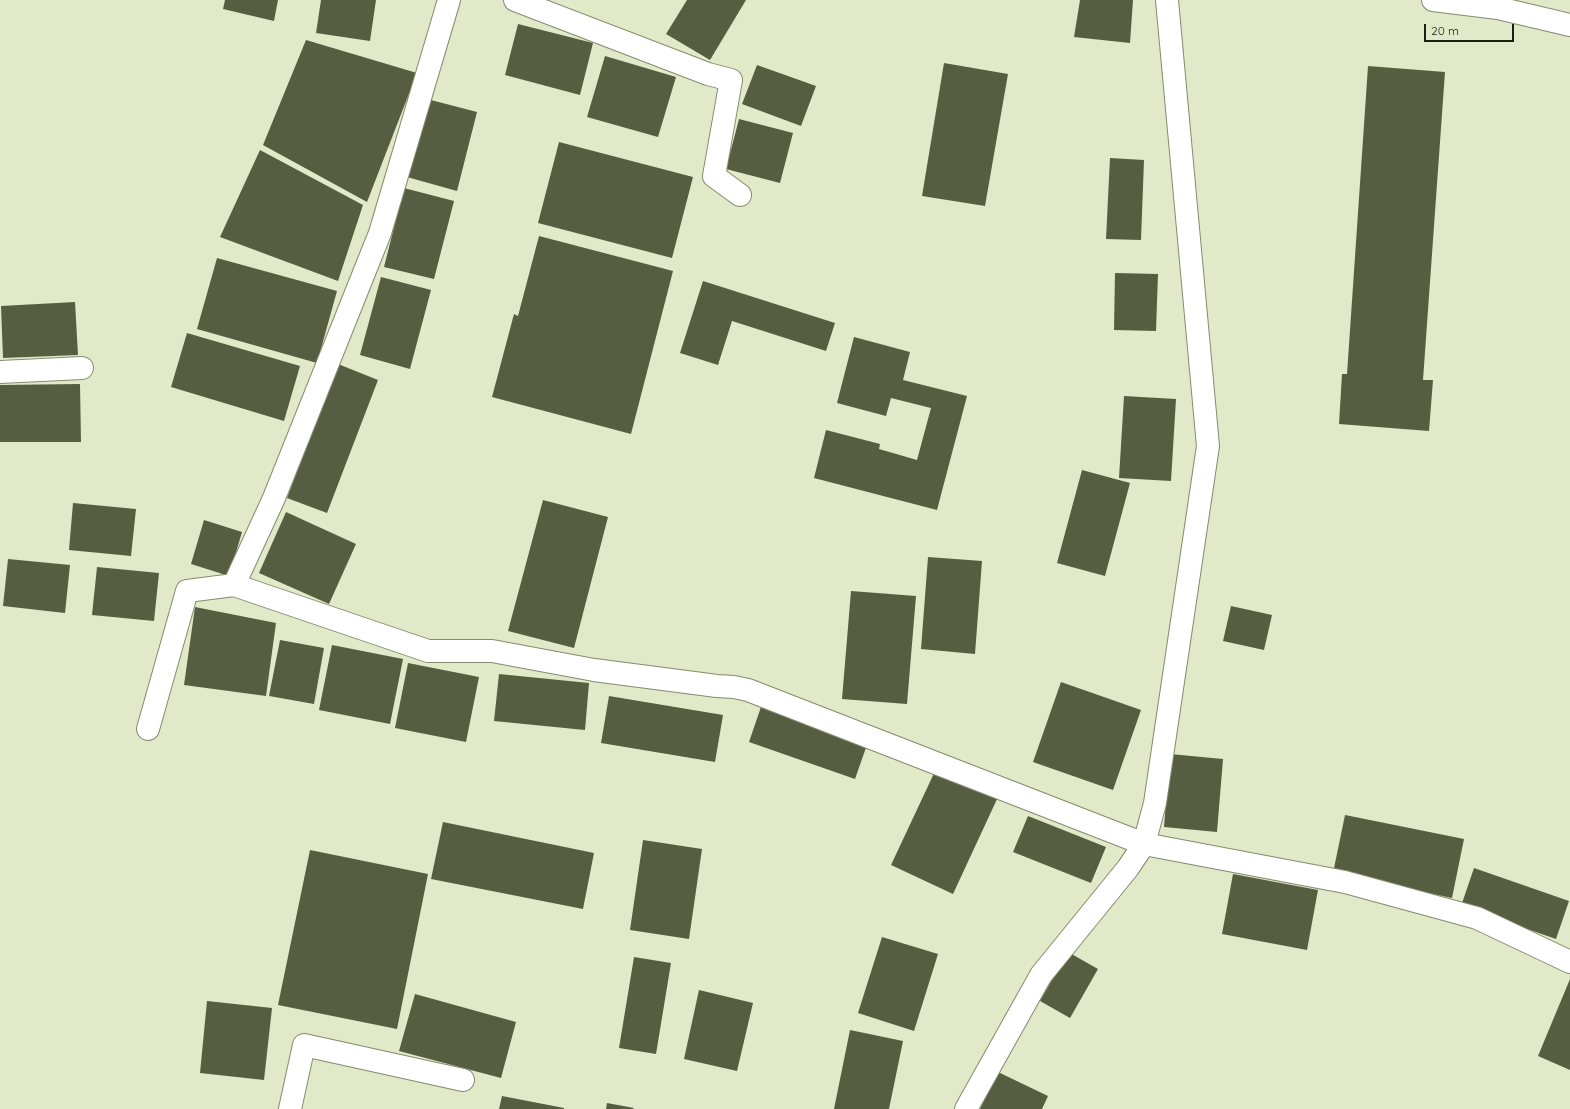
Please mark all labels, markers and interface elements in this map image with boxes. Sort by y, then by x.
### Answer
scale bar [1426,16,1516,42]
text: 20 m [1431,23,1459,38]

